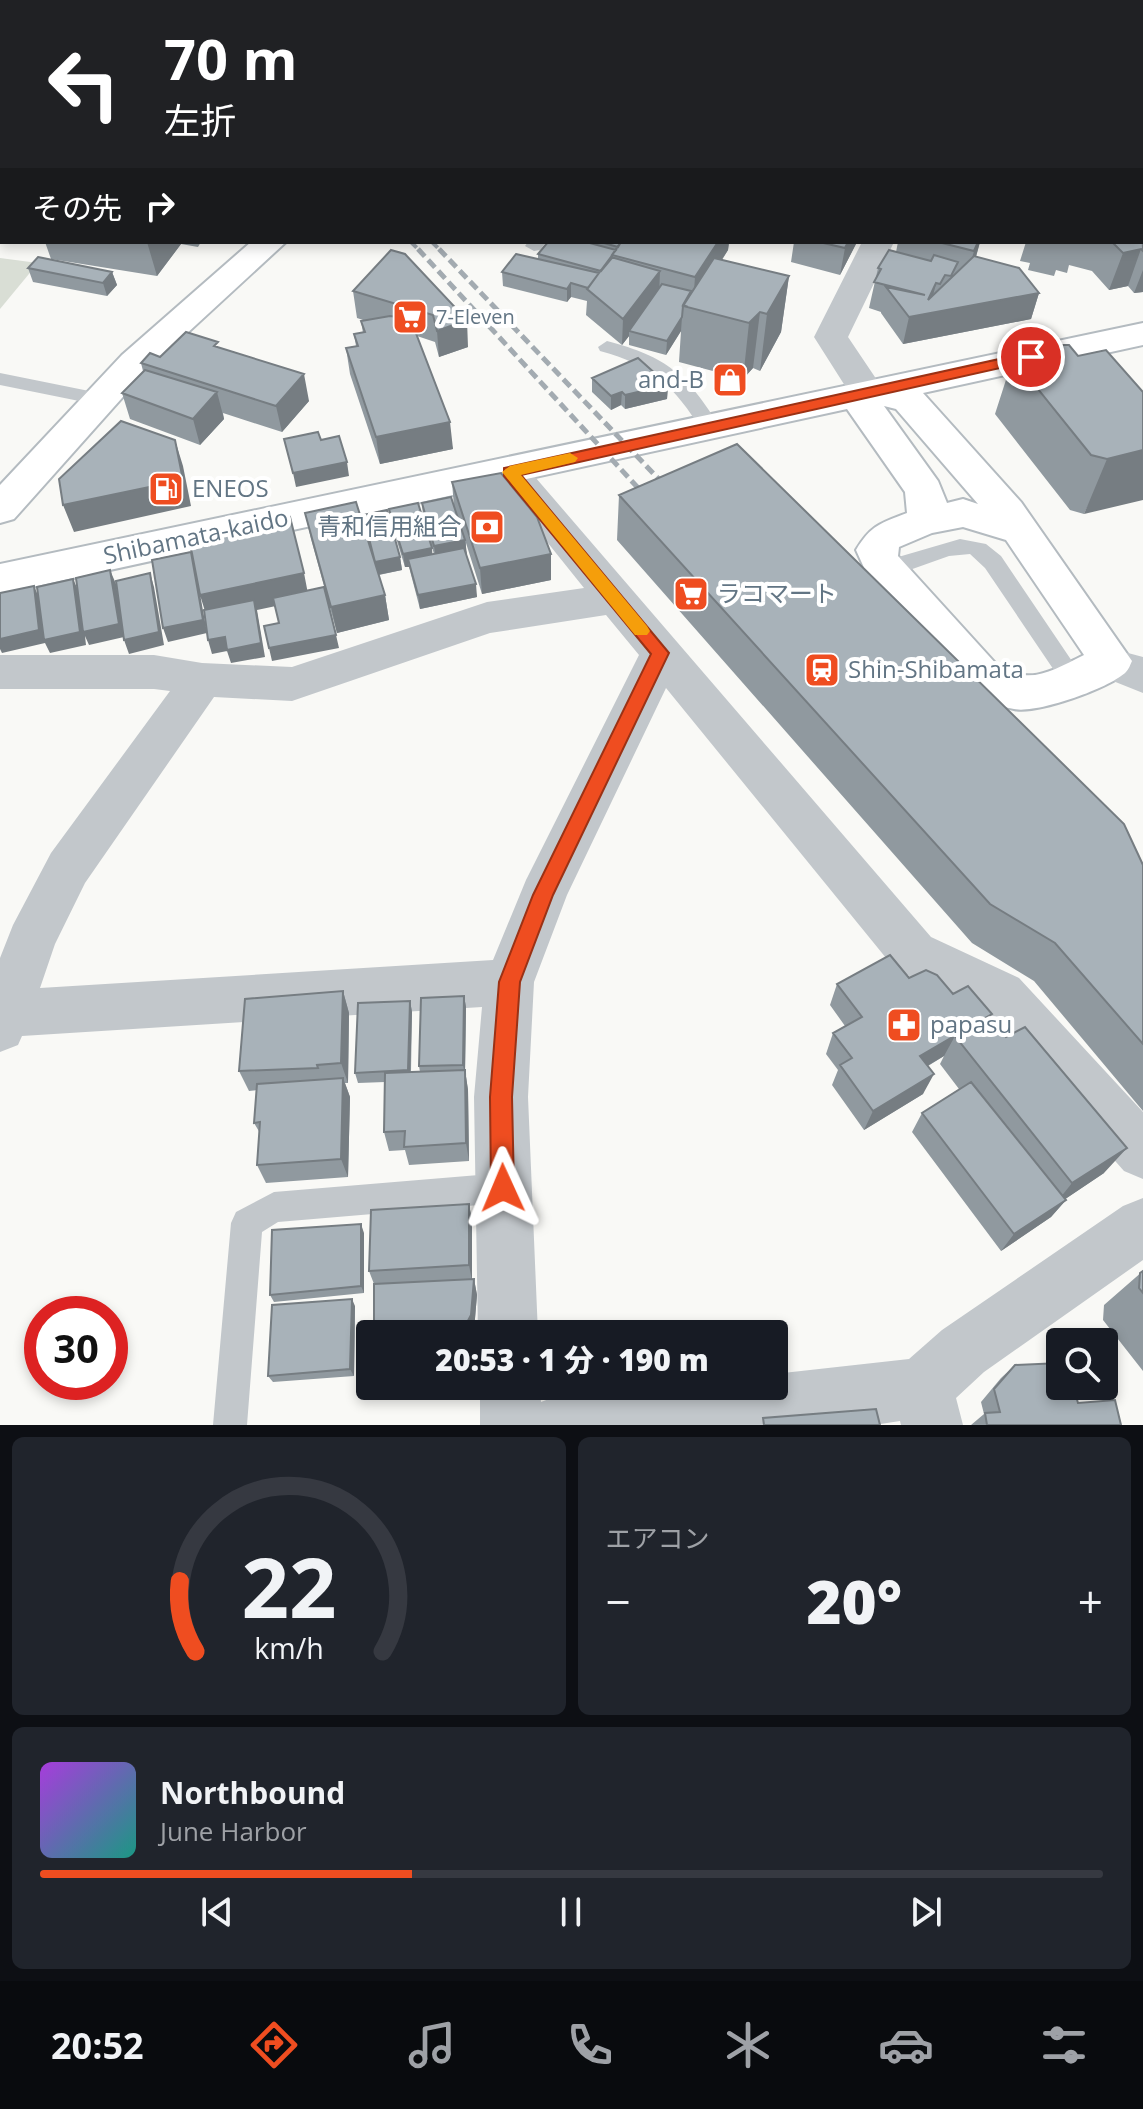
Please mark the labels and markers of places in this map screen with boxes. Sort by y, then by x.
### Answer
supermarket icon: 7-Eleven [391,298,429,336]
place label: 7-Eleven [436,303,515,330]
pin [997,323,1065,391]
shop icon: and-B [711,361,749,399]
place label: and-B [638,362,704,395]
fuel station icon: ENEOS [147,470,185,508]
place label: ENEOS [192,471,269,504]
bank icon: 青和信用組合 [468,508,506,546]
place label: 青和信用組合 [317,509,461,542]
supermarket icon: ラコマート [672,575,710,613]
place label: ラコマート [717,576,837,609]
station icon: Shin-Shibamata [803,651,841,689]
place label: Shin-Shibamata [848,652,1024,685]
pharmacy icon: papasu [885,1006,923,1044]
place label: papasu [930,1007,1012,1040]

